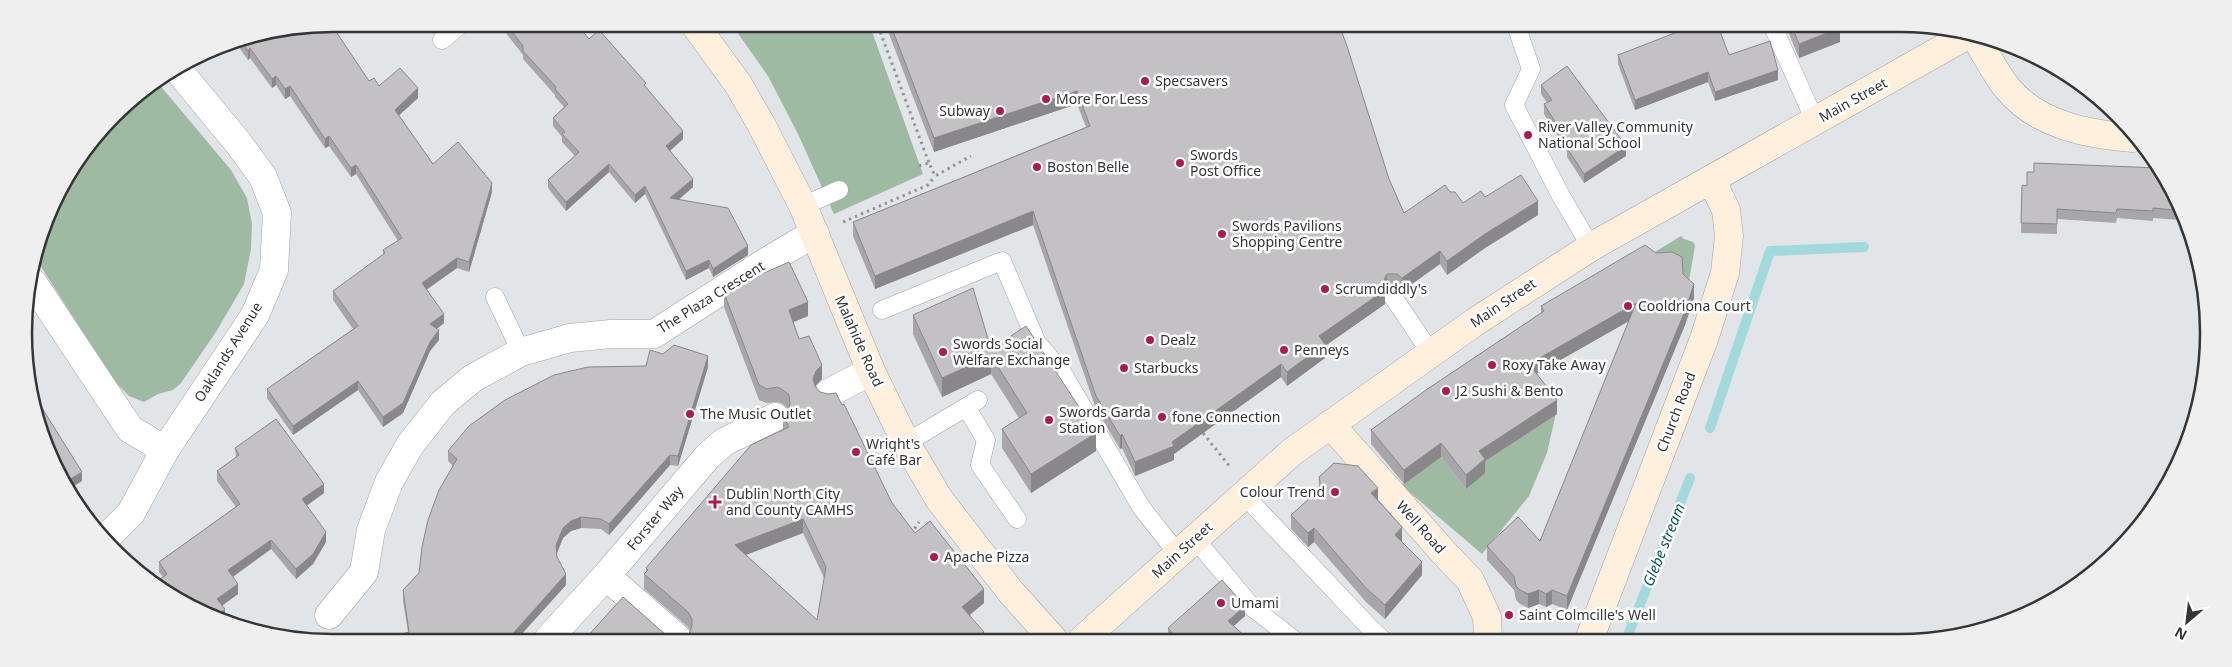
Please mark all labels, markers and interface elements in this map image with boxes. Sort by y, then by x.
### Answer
place label: Specsavers [1155,71,1228,90]
street label: Main Street [1815,73,1890,126]
marker: Specsavers [1139,75,1151,87]
place label: More For Less [1056,89,1148,108]
marker: More For Less [1040,93,1052,105]
place label: Subway [939,101,991,120]
marker: Subway [994,105,1006,117]
place label: River Valley Community National School [1538,117,1694,152]
marker: River Valley Community National School [1522,129,1534,141]
place label: Swords Post Office [1190,145,1261,180]
place label: Boston Belle [1047,157,1129,176]
marker: Swords Post Office [1174,157,1186,169]
marker: Boston Belle [1031,161,1043,173]
place label: Swords Pavilions Shopping Centre [1232,216,1342,251]
marker: Swords Pavilions Shopping Centre [1216,228,1228,240]
street label: The Plaza Crescent [653,256,768,337]
street label: Main Street [1466,274,1539,332]
place label: Scrumdiddly's [1335,279,1427,298]
marker: Scrumdiddly's [1319,283,1331,295]
street label: Malahide Road [831,292,888,389]
place label: Cooldriona Court [1638,296,1751,315]
street label: Oaklands Avenue [189,298,266,405]
marker: Cooldriona Court [1622,300,1634,312]
place label: Dealz [1160,330,1197,349]
place label: Swords Social Welfare Exchange [953,334,1070,369]
marker: Dealz [1144,334,1156,346]
place label: Penneys [1294,340,1349,359]
marker: Penneys [1278,344,1290,356]
marker: Swords Social Welfare Exchange [937,346,949,358]
place label: Roxy Take Away [1502,355,1606,374]
place label: Starbucks [1134,358,1199,377]
marker: Roxy Take Away [1486,359,1498,371]
marker: Starbucks [1118,362,1130,374]
street label: Church Road [1652,369,1700,455]
place label: J2 Sushi & Bento [1454,381,1563,400]
marker: J2 Sushi & Bento [1440,385,1452,397]
place label: Swords Garda Station [1059,402,1151,437]
place label: The Music Outlet [700,404,811,423]
place label: fone Connection [1172,407,1281,426]
marker: The Music Outlet [684,408,696,420]
marker: fone Connection [1156,411,1168,423]
marker: Swords Garda Station [1043,414,1055,426]
place label: Wright's Café Bar [866,434,922,469]
marker: Wright's Café Bar [850,446,862,458]
street label: Forster Way [622,481,688,554]
place label: Colour Trend [1240,482,1325,501]
place label: Dublin North City and County CAMHS [726,484,854,519]
marker: Colour Trend [1329,486,1341,498]
marker: Dublin North City and County CAMHS [708,495,722,509]
street label: Well Road [1393,496,1450,557]
water label: Glebe stream [1637,500,1689,589]
street label: Main Street [1147,517,1216,582]
place label: Apache Pizza [944,547,1029,566]
marker: Apache Pizza [928,551,940,563]
place label: Umami [1231,593,1279,612]
marker: Umami [1215,597,1227,609]
north arrow [2162,597,2212,647]
place label: Saint Colmcille's Well [1519,605,1656,624]
marker: Saint Colmcille's Well [1503,609,1515,621]
text: N [2171,623,2190,645]

